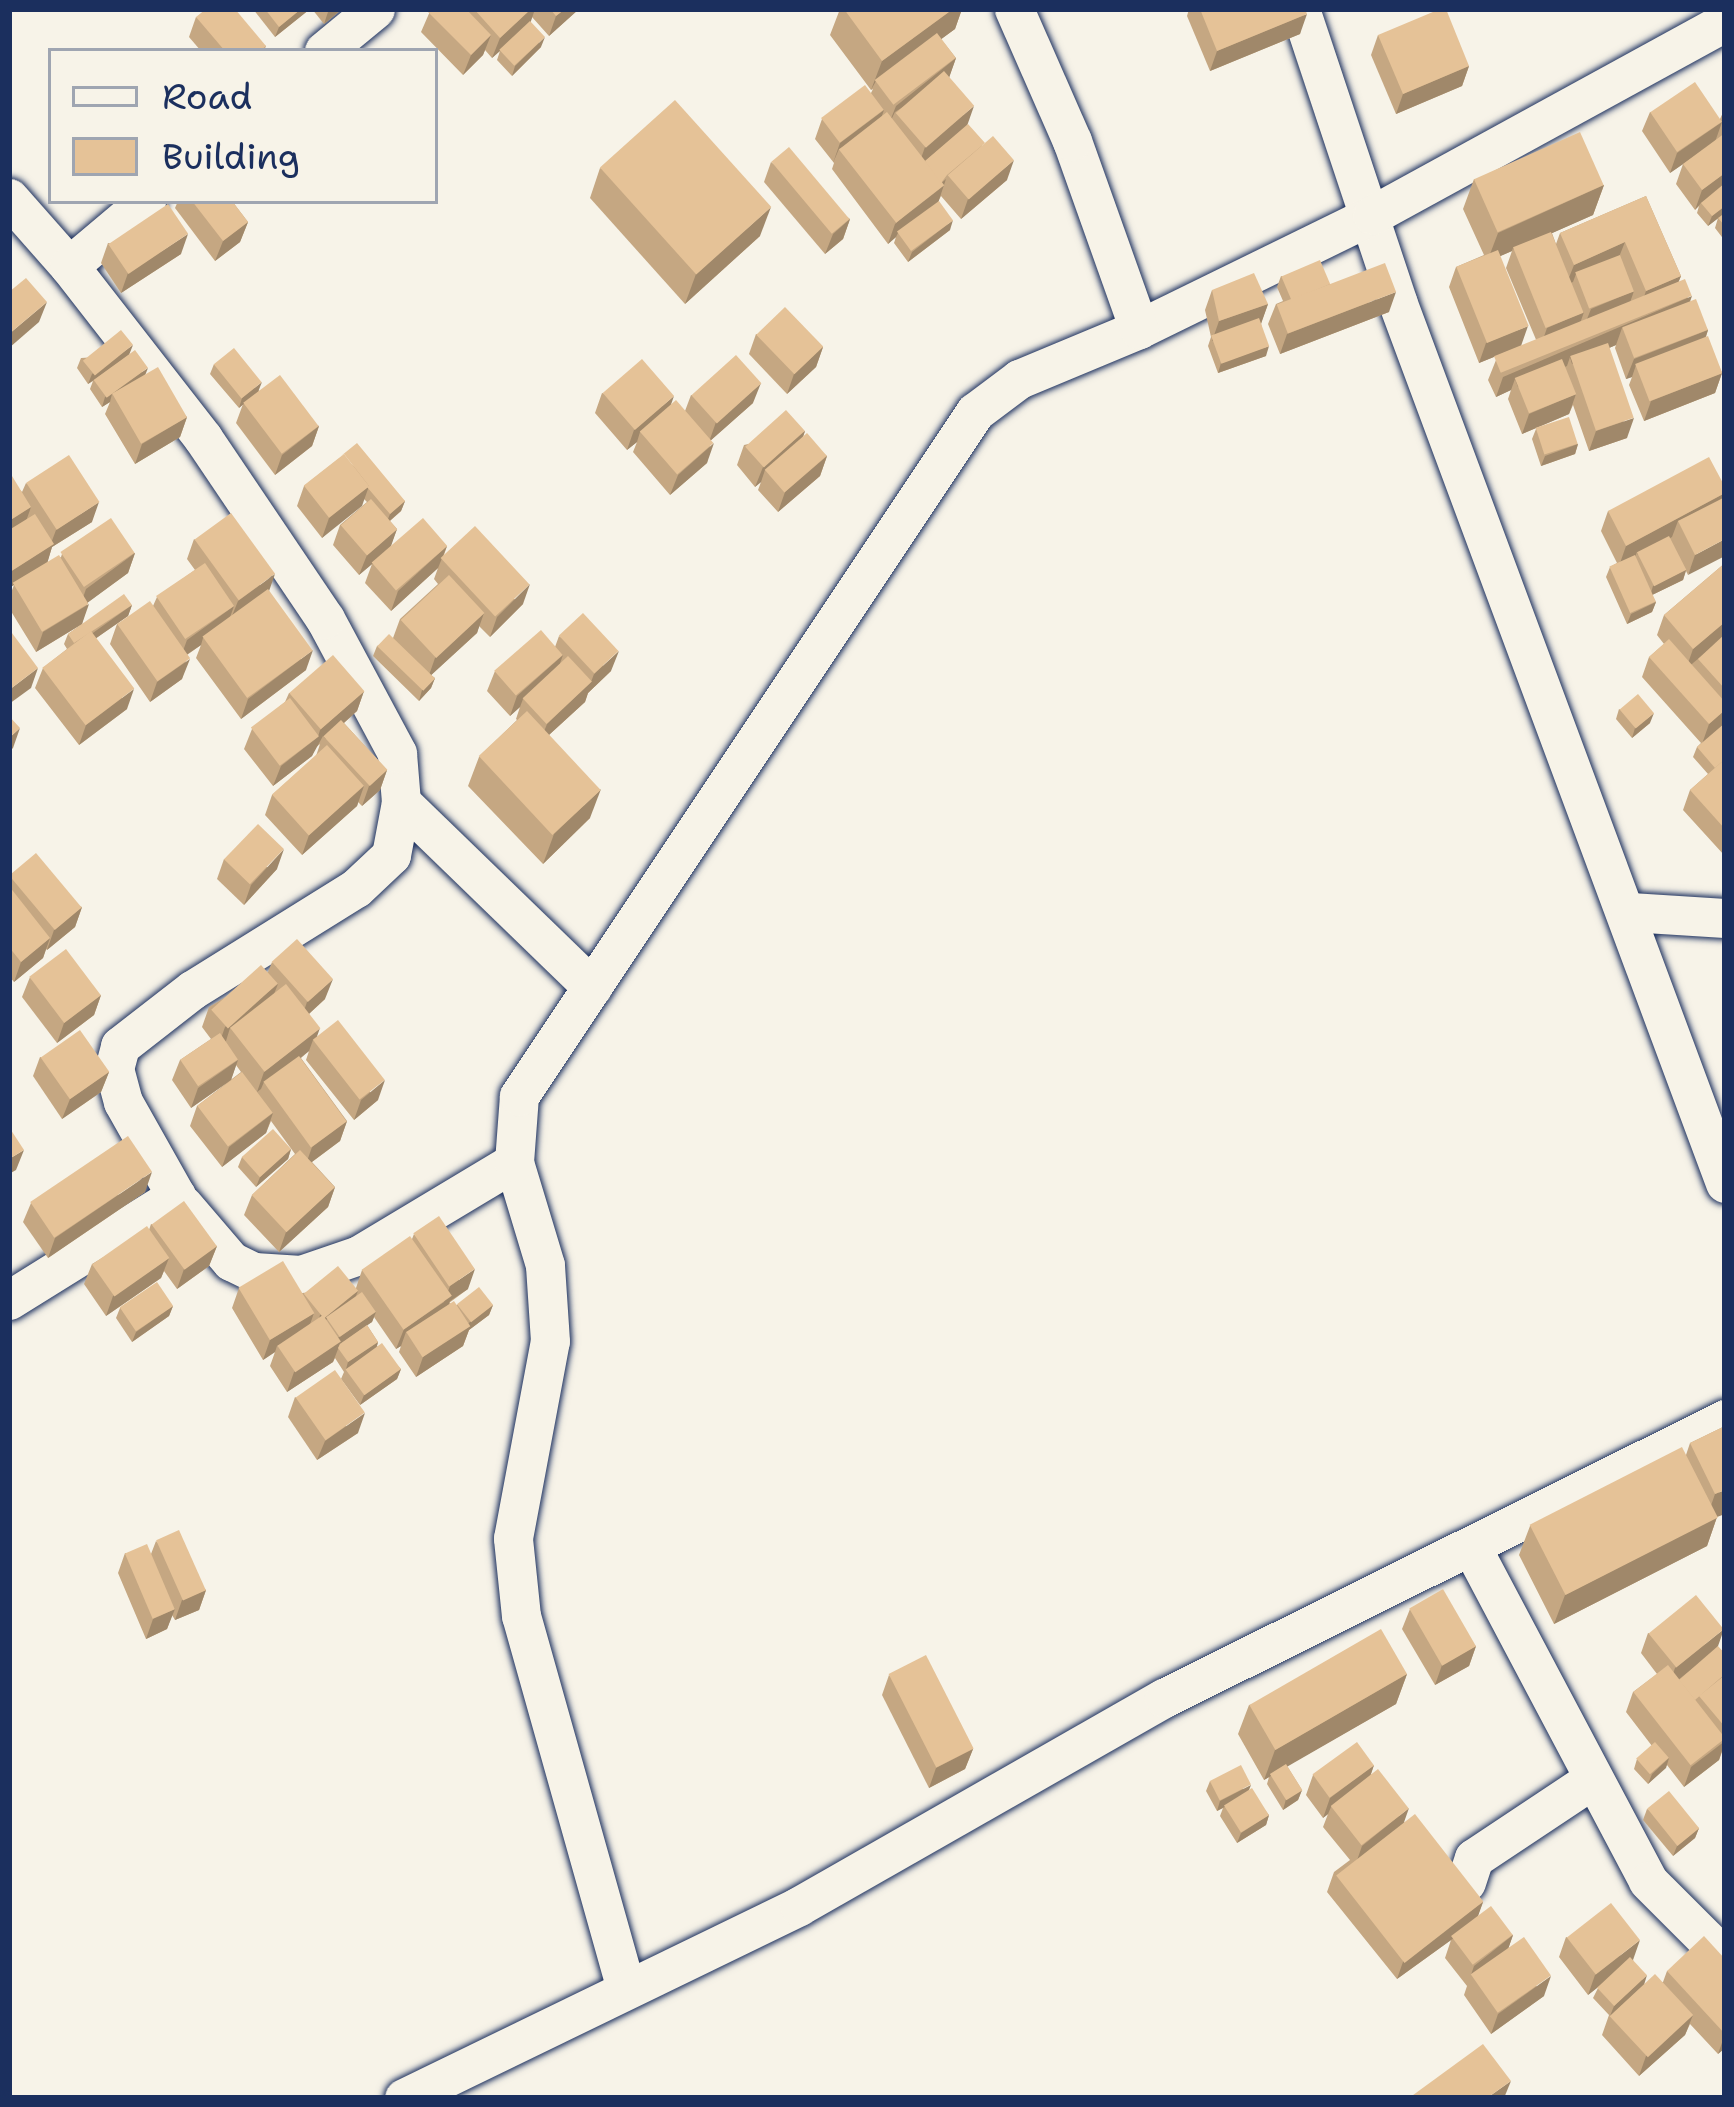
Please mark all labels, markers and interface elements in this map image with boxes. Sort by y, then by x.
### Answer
legend [48,48,438,204]
text: Road [162,72,252,121]
text: Building [162,132,300,181]

